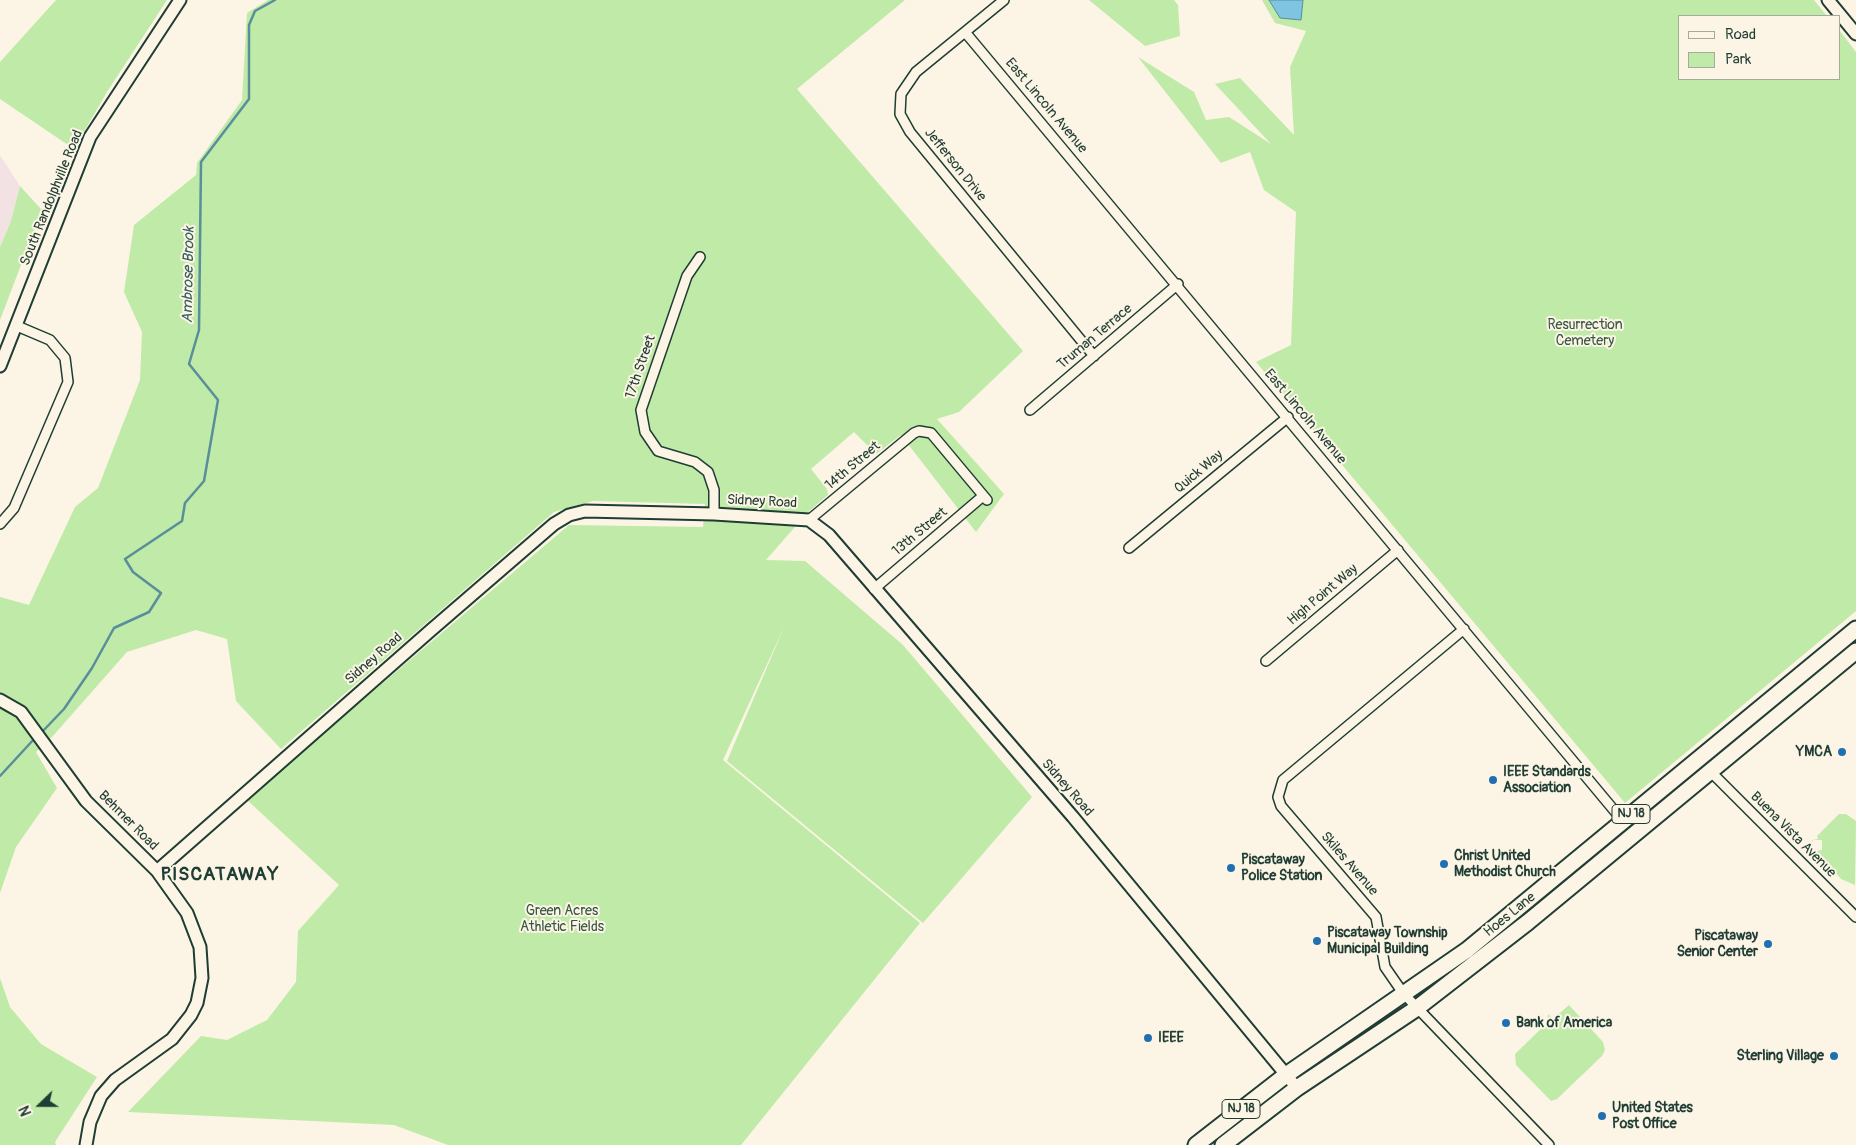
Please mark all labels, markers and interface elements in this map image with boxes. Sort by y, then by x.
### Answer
legend [1678,15,1841,80]
text: Road [1725,25,1756,44]
text: Park [1725,50,1751,69]
street label: East Lincoln Avenue [1001,55,1091,157]
street label: Jefferson Drive [920,125,990,205]
street label: South Randolphville Road [17,128,87,268]
water label: Ambrose Brook [179,227,199,323]
street label: Truman Terrace [1054,301,1136,373]
park label: Resurrection Cemetery [1547,317,1623,350]
street label: 17th Street [622,333,660,401]
street label: East Lincoln Avenue [1260,366,1350,468]
street label: 14th Street [822,438,884,494]
street label: Quick Way [1171,447,1227,497]
street label: Sidney Road [726,492,798,512]
street label: 13th Street [889,504,951,560]
street label: High Point Way [1284,561,1362,629]
street label: Sidney Road [342,630,406,688]
place label: YMCA [1796,744,1832,760]
marker: YMCA [1836,746,1848,758]
street label: Sidney Road [1038,756,1096,820]
place label: IEEE Standards Association [1503,764,1591,796]
marker: IEEE Standards Association [1487,774,1499,786]
street label: Behmer Road [95,788,161,854]
street label: Buena Vista Avenue [1747,789,1839,881]
road number: NJ 18 [1612,804,1650,824]
street label: Skiles Avenue [1317,829,1381,899]
place label: Christ United Methodist Church [1454,848,1556,880]
place label: Piscataway Police Station [1241,852,1322,884]
marker: Christ United Methodist Church [1438,858,1450,870]
marker: Piscataway Police Station [1225,862,1237,874]
district label: PISCATAWAY [159,864,281,886]
street label: Hoes Lane [1481,889,1539,941]
park label: Green Acres Athletic Fields [520,903,604,936]
place label: Piscataway Township Municipal Building [1327,925,1447,958]
place label: Piscataway Senior Center [1677,928,1758,960]
marker: Piscataway Township Municipal Building [1311,935,1323,947]
marker: Piscataway Senior Center [1762,938,1774,950]
place label: Bank of America [1516,1015,1612,1031]
marker: Bank of America [1500,1017,1512,1029]
place label: IEEE [1158,1030,1184,1046]
marker: IEEE [1142,1032,1154,1044]
place label: Sterling Village [1737,1048,1824,1064]
marker: Sterling Village [1828,1050,1840,1062]
north arrow [15,1080,65,1130]
road number: NJ 18 [1222,1100,1260,1118]
place label: United States Post Office [1612,1100,1693,1132]
text: N [16,1103,35,1118]
marker: United States Post Office [1596,1110,1608,1122]

